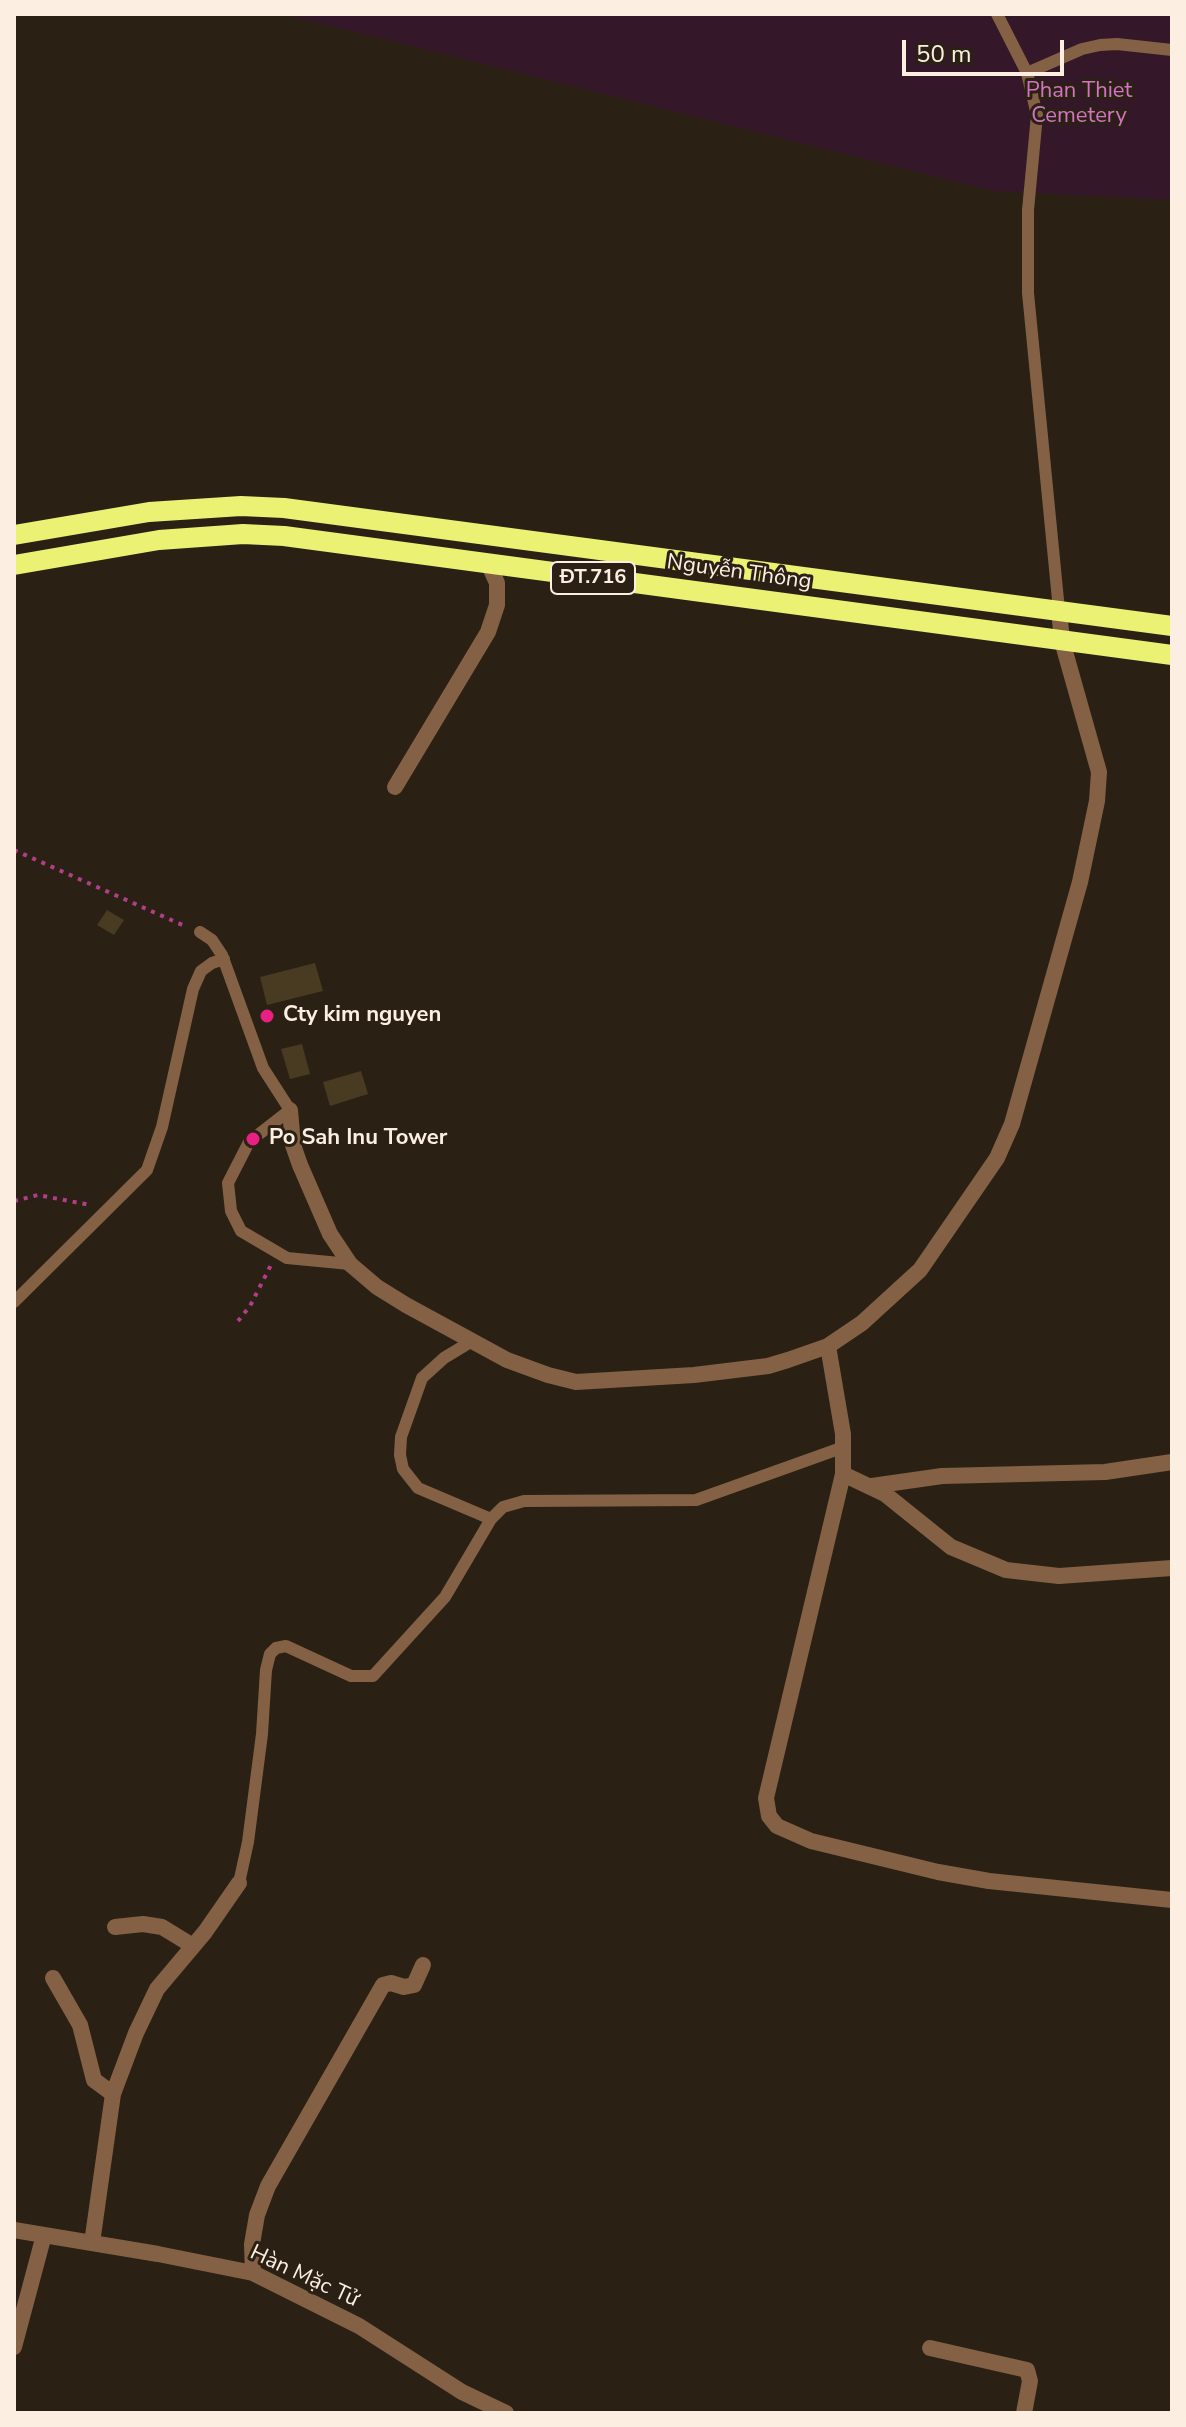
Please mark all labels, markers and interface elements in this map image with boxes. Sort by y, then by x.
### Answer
scale bar [906,24,1068,74]
text: 50 m [916,38,972,70]
park label: Phan Thiet Cemetery [1026,79,1132,130]
street label: Nguyễn Thông [665,550,813,596]
road number: ĐT.716 [551,562,635,594]
place label: Cty kim nguyen [283,1003,441,1029]
marker: Cty kim nguyen [258,1007,276,1025]
place label: Po Sah Inu Tower [269,1126,447,1152]
marker: Po Sah Inu Tower [244,1130,262,1148]
street label: Hàn Mặc Tử [245,2240,363,2314]

